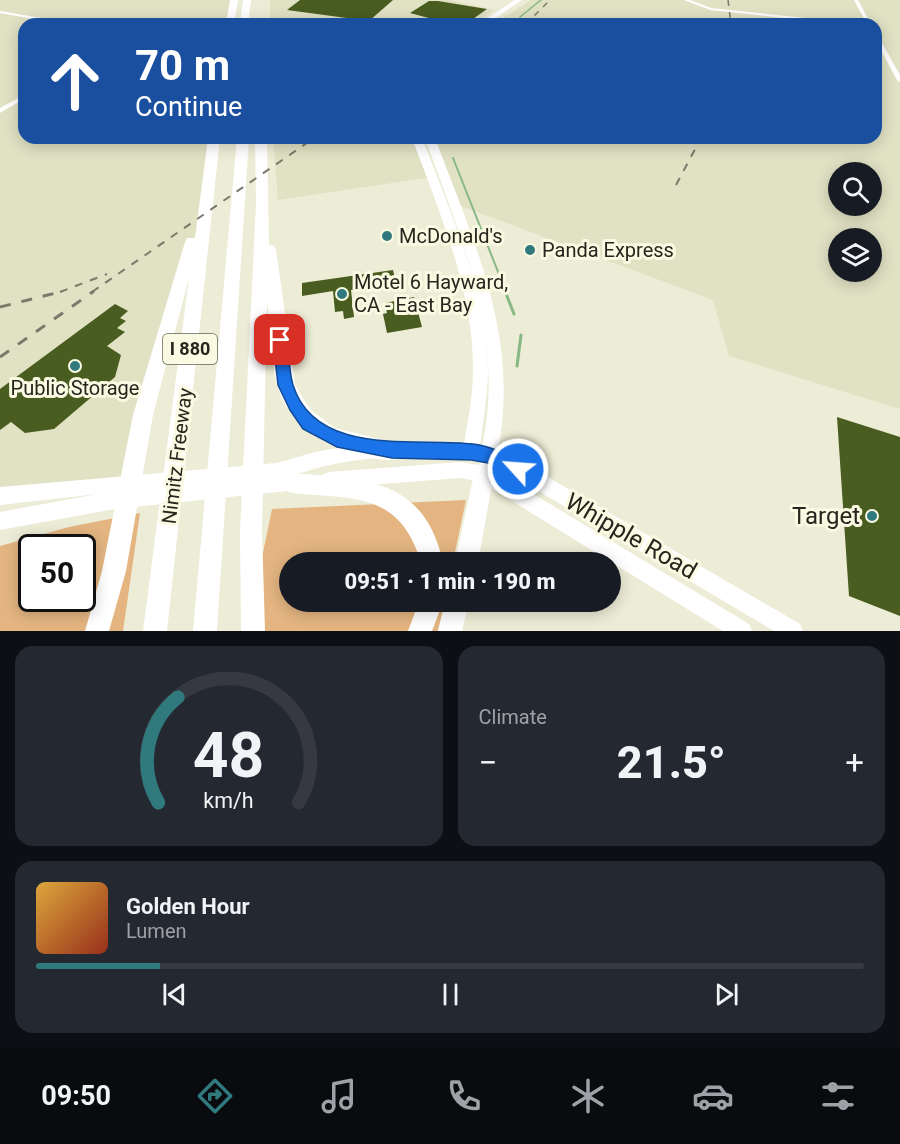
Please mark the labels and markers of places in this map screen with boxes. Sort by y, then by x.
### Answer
place label: McDonald's [399,224,503,248]
marker: McDonald's [380,229,394,243]
place label: Panda Express [542,238,674,262]
marker: Panda Express [523,243,537,257]
place label: Motel 6 Hayward, CA - East Bay [354,270,508,317]
marker: Motel 6 Hayward, CA - East Bay [335,287,349,301]
pin [254,314,305,365]
marker: Public Storage [68,359,82,373]
place label: Public Storage [11,376,139,400]
place label: Target [792,502,860,530]
marker: Target [865,509,879,523]

